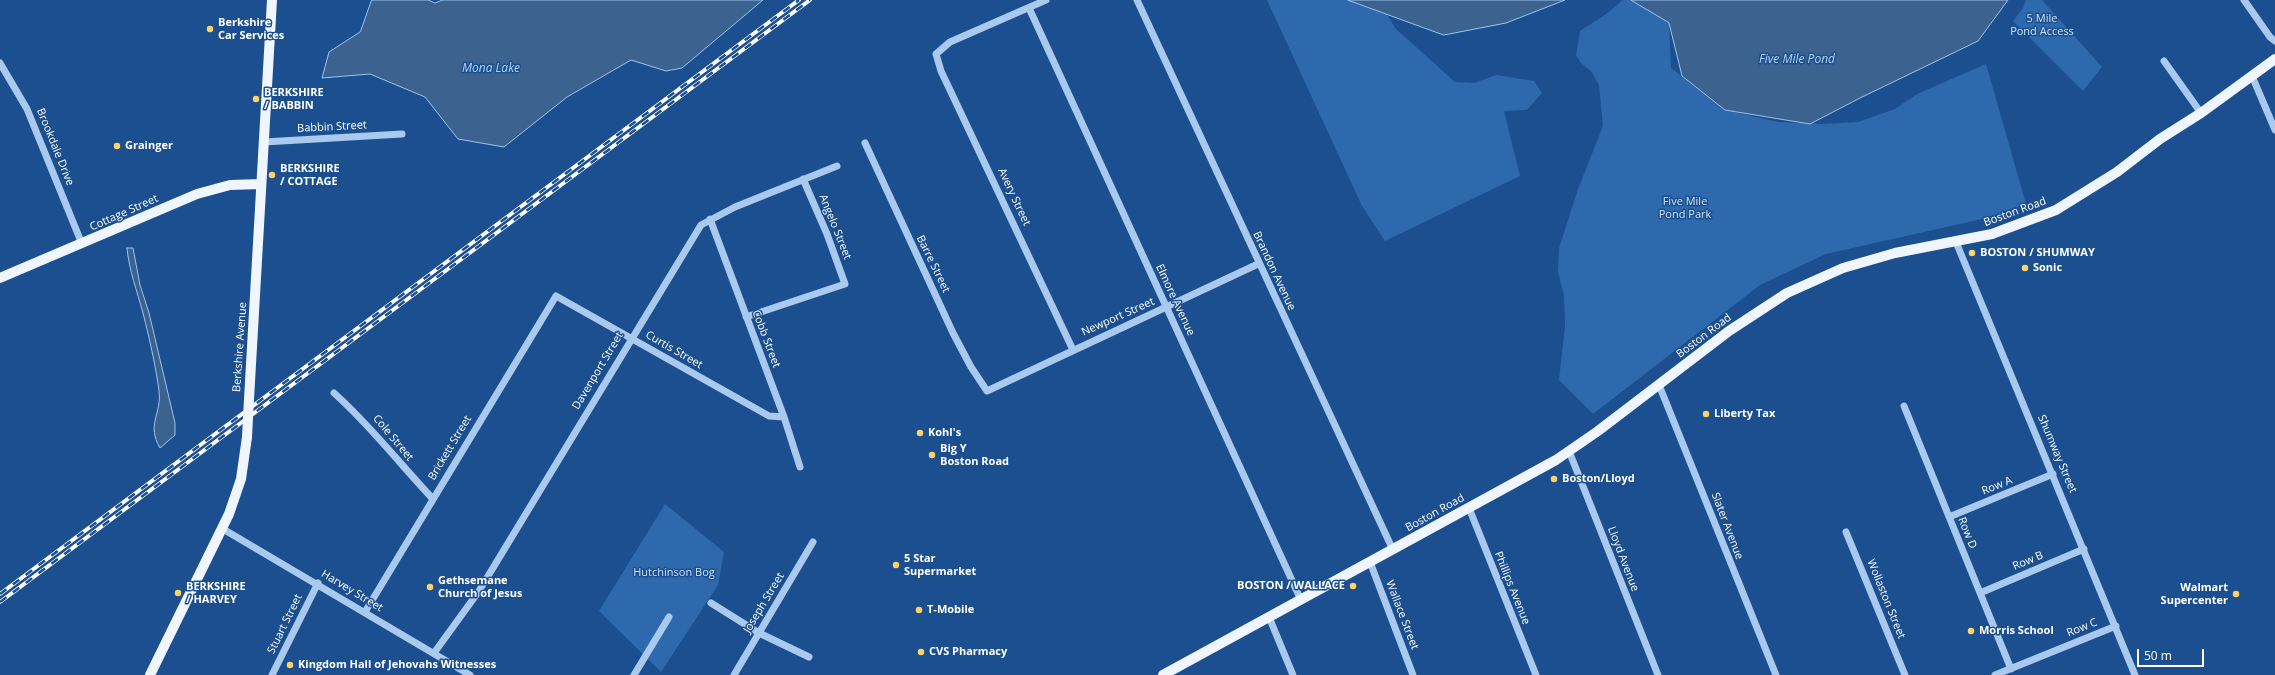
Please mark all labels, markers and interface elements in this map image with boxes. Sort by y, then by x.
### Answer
park label: 5 Mile Pond Access [2010,12,2074,38]
place label: Berkshire Car Services [218,16,284,42]
marker: Berkshire Car Services [205,24,215,34]
water label: Five Mile Pond [1759,53,1835,67]
water label: Mona Lake [462,62,520,76]
place label: BERKSHIRE / BABBIN [264,86,324,112]
marker: BERKSHIRE / BABBIN [251,94,261,104]
street label: Brookdale Drive [33,106,77,188]
street label: Babbin Street [297,119,367,135]
place label: Grainger [125,139,173,153]
marker: Grainger [112,141,122,151]
place label: BERKSHIRE / COTTAGE [280,162,340,188]
street label: Avery Street [995,166,1033,228]
marker: BERKSHIRE / COTTAGE [267,170,277,180]
street label: Cottage Street [88,192,160,234]
street label: Angelo Street [816,193,854,261]
park label: Five Mile Pond Park [1659,195,1711,221]
street label: Boston Road [1982,195,2048,229]
street label: Brandon Avenue [1250,229,1298,313]
street label: Barre Street [913,233,953,295]
place label: BOSTON / SHUMWAY [1980,246,2095,260]
marker: BOSTON / SHUMWAY [1967,248,1977,258]
place label: Sonic [2033,261,2062,275]
street label: Elmore Avenue [1153,262,1197,338]
marker: Sonic [2020,263,2030,273]
street label: Newport Street [1080,295,1156,339]
street label: Berkshire Avenue [230,302,250,392]
street label: Cobb Street [749,308,783,370]
street label: Boston Road [1674,311,1734,361]
street label: Curtis Street [643,328,705,372]
street label: Davenport Street [570,330,626,412]
place label: Liberty Tax [1714,407,1775,421]
marker: Liberty Tax [1701,409,1711,419]
street label: Cole Street [370,412,416,464]
street label: Brickett Street [426,413,474,483]
street label: Shumway Street [2035,413,2079,495]
place label: Kohl's [928,426,961,440]
marker: Kohl's [915,428,925,438]
place label: Big Y Boston Road [940,442,1009,468]
marker: Big Y Boston Road [927,450,937,460]
place label: Boston/Lloyd [1562,472,1635,486]
marker: Boston/Lloyd [1549,474,1559,484]
street label: Row A [1980,474,2014,498]
street label: Boston Road [1403,491,1467,535]
street label: Slater Avenue [1708,491,1746,561]
street label: Row D [1955,515,1979,551]
street label: Lloyd Avenue [1605,525,1641,593]
street label: Row B [2011,549,2045,573]
street label: Phillips Avenue [1491,550,1533,626]
place label: 5 Star Supermarket [904,552,976,578]
street label: Wollaston Street [1864,557,1908,641]
marker: 5 Star Supermarket [891,560,901,570]
park label: Hutchinson Bog [633,566,715,580]
street label: Harvey Street [319,567,385,615]
street label: Joseph Street [741,570,787,636]
place label: Gethsemane Church of Jesus [438,574,522,600]
place label: BOSTON / WALLACE [1237,579,1345,593]
street label: Wallace Street [1383,579,1421,651]
place label: BERKSHIRE / HARVEY [186,580,246,606]
marker: BOSTON / WALLACE [1348,581,1358,591]
place label: Walmart Supercenter [2161,581,2228,607]
marker: Gethsemane Church of Jesus [425,582,435,592]
marker: BERKSHIRE / HARVEY [173,588,183,598]
marker: Walmart Supercenter [2231,589,2241,599]
street label: Stuart Street [265,592,305,656]
place label: T-Mobile [927,603,974,617]
marker: T-Mobile [914,605,924,615]
street label: Row C [2065,616,2099,640]
place label: Morris School [1979,624,2054,638]
marker: Morris School [1966,626,1976,636]
scale bar [2139,641,2206,667]
place label: CVS Pharmacy [929,645,1007,659]
marker: CVS Pharmacy [916,647,926,657]
text: 50 m [2144,647,2172,664]
place label: Kingdom Hall of Jehovahs Witnesses [298,658,496,672]
marker: Kingdom Hall of Jehovahs Witnesses [285,660,295,670]

